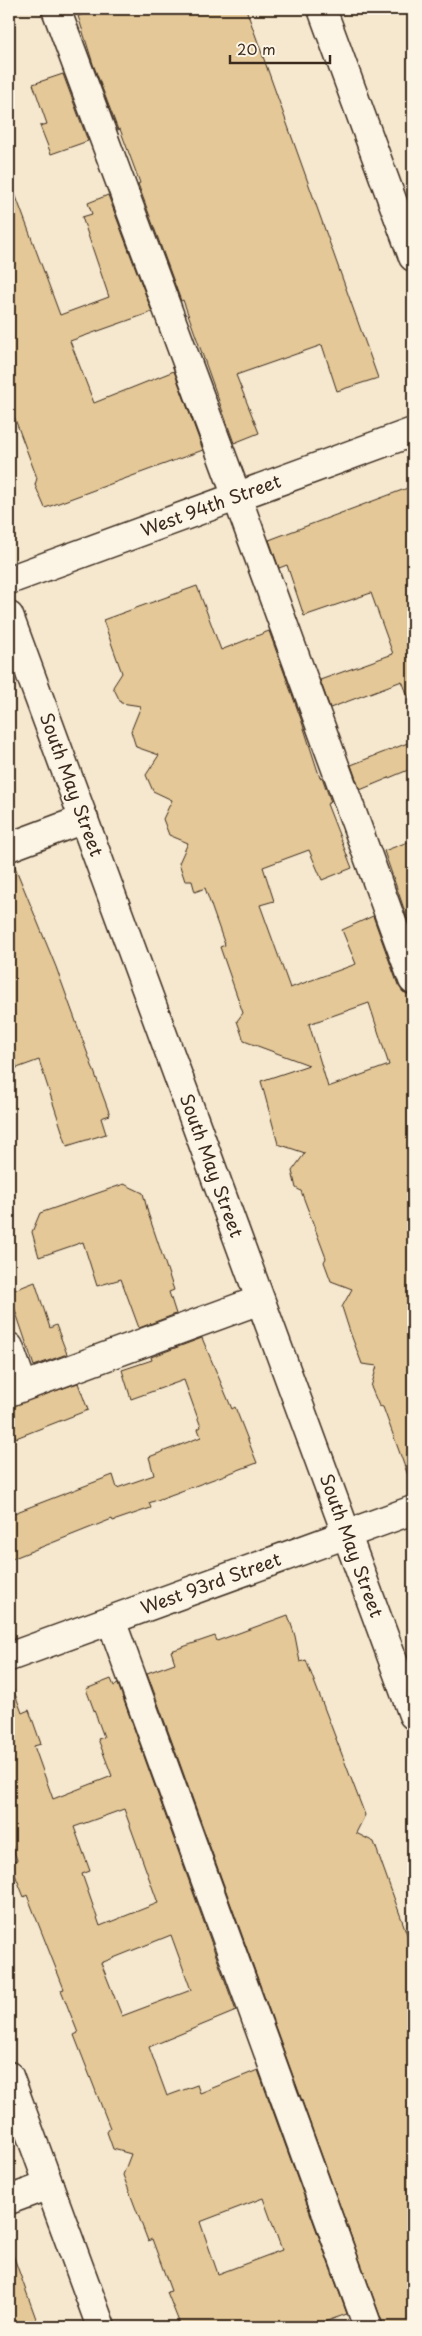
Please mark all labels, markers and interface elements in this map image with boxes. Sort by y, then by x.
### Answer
scale bar [230,32,330,64]
text: 20 m [237,37,276,60]
street label: West 94th Street [137,467,284,543]
street label: South May Street [34,709,111,860]
street label: South May Street [174,1090,251,1241]
street label: South May Street [314,1470,391,1621]
street label: West 93rd Street [137,1545,284,1620]

